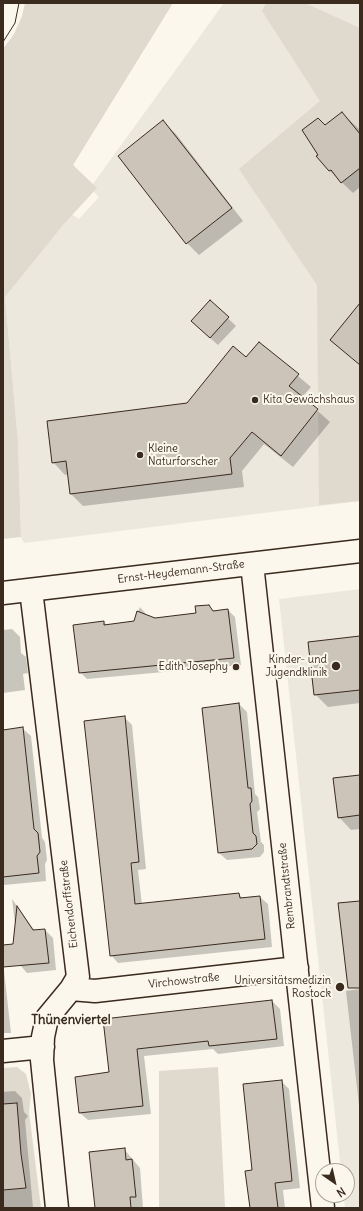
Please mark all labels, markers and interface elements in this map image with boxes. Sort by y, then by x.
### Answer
place label: Kita Gewächshaus [263,393,355,407]
marker: Kita Gewächshaus [250,395,260,405]
place label: Kleine Naturforscher [148,442,218,468]
marker: Kleine Naturforscher [135,450,145,460]
street label: Ernst-Heydemann-Straße [117,558,245,586]
place label: Kinder- und Jugendklinik [265,653,327,679]
place label: Edith Josephy [159,660,228,674]
marker: Kinder- und Jugendklinik [330,660,342,672]
marker: Edith Josephy [231,662,241,672]
street label: Rembrandtstraße [276,842,298,930]
street label: Eichendorffstraße [57,859,81,949]
street label: Virchowstraße [148,971,220,991]
place label: Universitätsmedizin Rostock [234,974,331,1000]
marker: Universitätsmedizin Rostock [334,981,346,993]
district label: Thünenviertel [31,1012,111,1028]
north arrow [315,1163,355,1203]
text: N [334,1184,348,1200]

